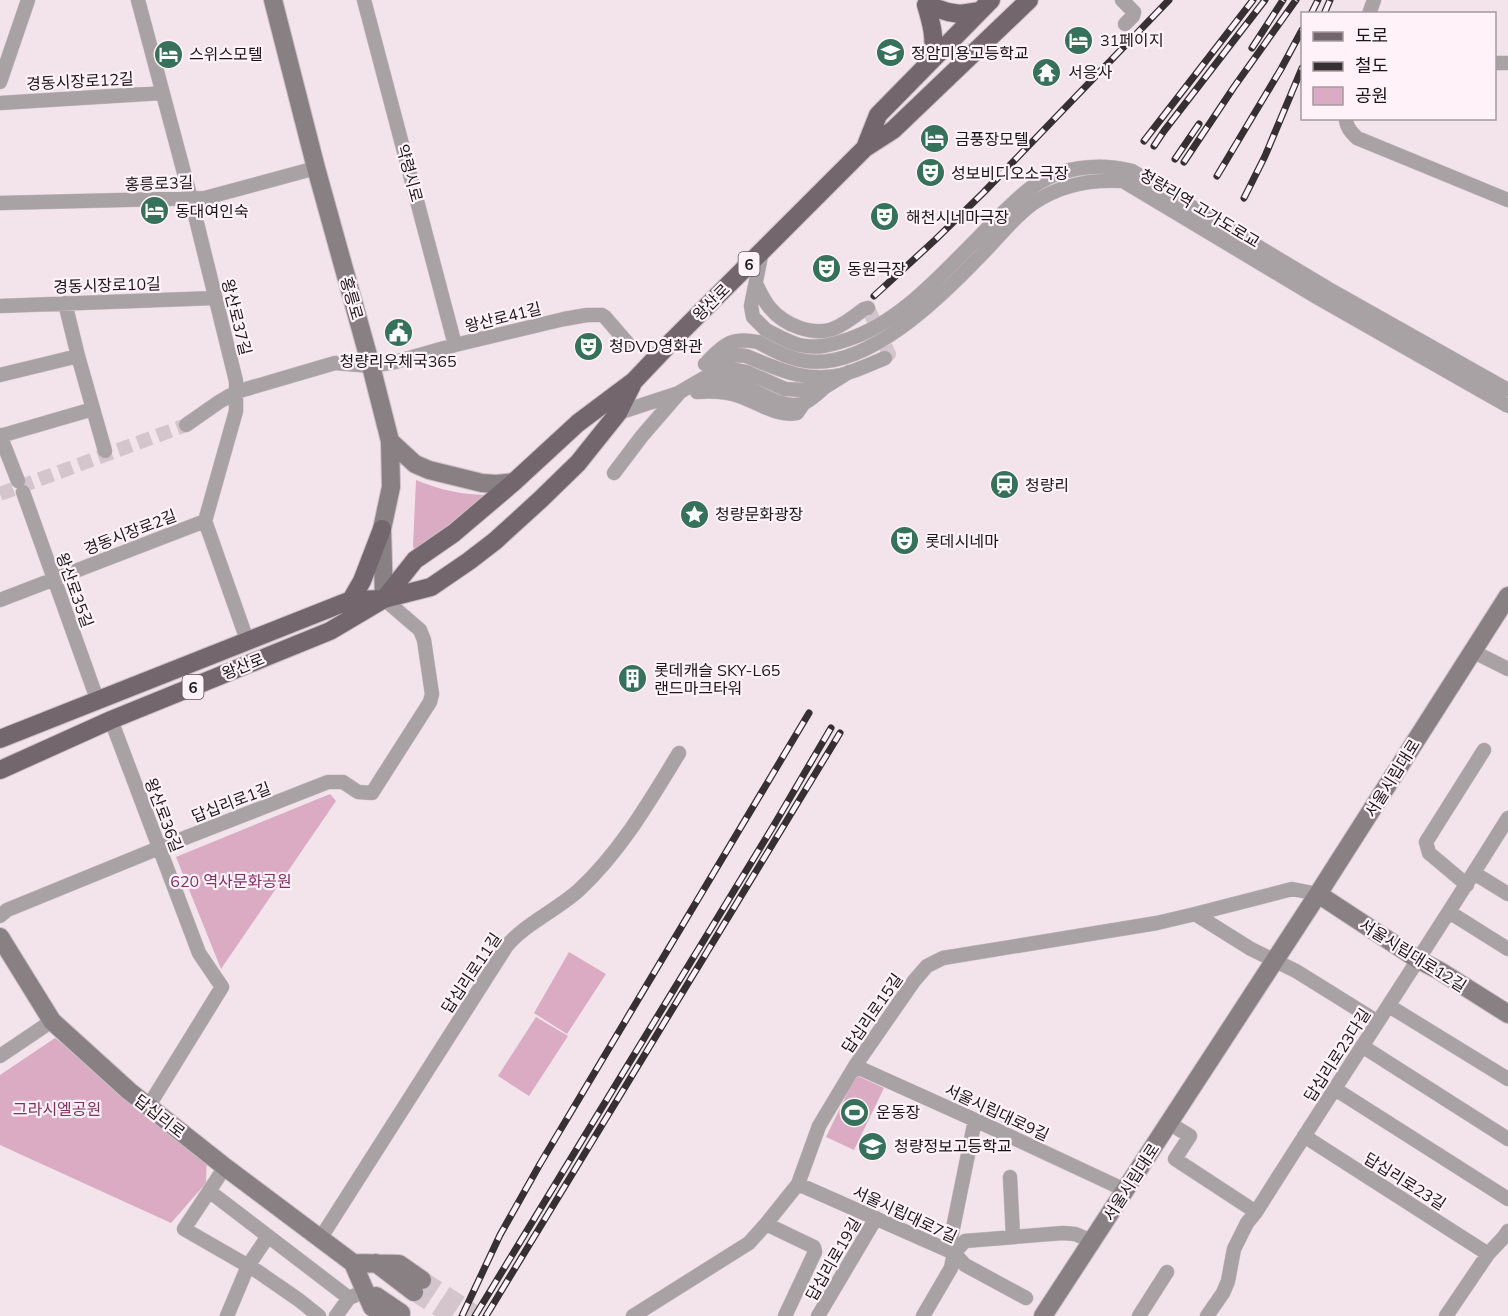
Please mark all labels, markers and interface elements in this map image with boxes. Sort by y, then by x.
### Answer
legend [1301,12,1496,120]
hotel icon: 31페이지 [1063,24,1095,56]
text: 도로 [1355,24,1388,47]
place label: 31페이지 [1100,30,1163,50]
school or university icon: 정암미용고등학교 [874,37,906,69]
hotel icon: 스위스모텔 [152,38,184,70]
place label: 정암미용고등학교 [911,43,1029,63]
place label: 스위스모텔 [189,44,263,64]
text: 철도 [1355,54,1388,77]
temple icon: 서응사 [1031,56,1063,88]
place label: 서응사 [1068,62,1112,82]
street label: 경동시장로12길 [26,68,134,94]
text: 공원 [1355,84,1388,107]
hotel icon: 금풍장모텔 [918,123,950,155]
place label: 금풍장모텔 [955,129,1029,149]
street label: 약령시로 [393,142,427,204]
theatre icon: 성보비디오소극장 [914,157,946,189]
place label: 성보비디오소극장 [951,163,1069,183]
street label: 청량리역 고가도로교 [1136,164,1264,252]
street label: 홍릉로3길 [124,172,194,194]
hotel icon: 동대여인숙 [138,195,170,227]
place label: 동대여인숙 [175,201,249,221]
theatre icon: 해천시네마극장 [869,201,901,233]
place label: 해천시네마극장 [906,207,1009,227]
road number: 6 [738,252,760,276]
theatre icon: 동원극장 [810,253,842,285]
place label: 동원극장 [847,259,906,279]
street label: 경동시장로10길 [53,273,161,297]
street label: 홍릉로 [336,274,368,322]
street label: 왕산로37길 [218,277,256,357]
street label: 왕산로 [688,279,734,325]
street label: 왕산로41길 [463,298,543,336]
public building icon: 청량리우체국365 [382,317,414,349]
theatre icon: 청DVD영화관 [572,330,604,362]
place label: 청DVD영화관 [609,336,703,356]
place label: 청량리우체국365 [339,351,457,371]
station icon: 청량리 [988,469,1020,501]
place label: 청량리 [1025,475,1069,495]
place icon: 청량문화광장 [678,498,710,530]
place label: 청량문화광장 [715,504,804,524]
street label: 경동시장로2길 [81,505,179,559]
theatre icon: 롯데시네마 [888,525,920,557]
place label: 롯데시네마 [925,531,999,551]
street label: 왕산로35길 [52,550,98,630]
street label: 왕산로 [219,648,267,684]
place label: 롯데캐슬 SKY-L65 랜드마크타워 [654,660,780,698]
building icon: 롯데캐슬 SKY-L65 랜드마크타워 [617,663,649,695]
road number: 6 [182,675,204,699]
street label: 서울시립대로 [1360,735,1424,821]
street label: 왕산로36길 [141,775,187,855]
street label: 답십리로1길 [189,778,273,826]
park label: 620 역사문화공원 [170,871,292,891]
street label: 서울시립대로12길 [1356,914,1470,996]
street label: 답십리로11길 [437,929,505,1017]
street label: 답십리로15길 [837,969,907,1057]
street label: 답십리로23다길 [1299,1004,1375,1106]
street label: 서울시립대로9길 [942,1079,1052,1145]
street label: 답십리로 [131,1090,190,1142]
sports icon: 운동장 [839,1096,871,1128]
park label: 그라시엘공원 [13,1099,101,1119]
place label: 운동장 [876,1102,920,1122]
school or university icon: 청량정보고등학교 [857,1130,889,1162]
place label: 청량정보고등학교 [894,1136,1012,1156]
street label: 서울시립대로 [1099,1139,1164,1224]
street label: 답십리로23길 [1360,1148,1450,1214]
street label: 서울시립대로7길 [850,1181,960,1247]
street label: 답십리로19길 [801,1214,865,1304]

